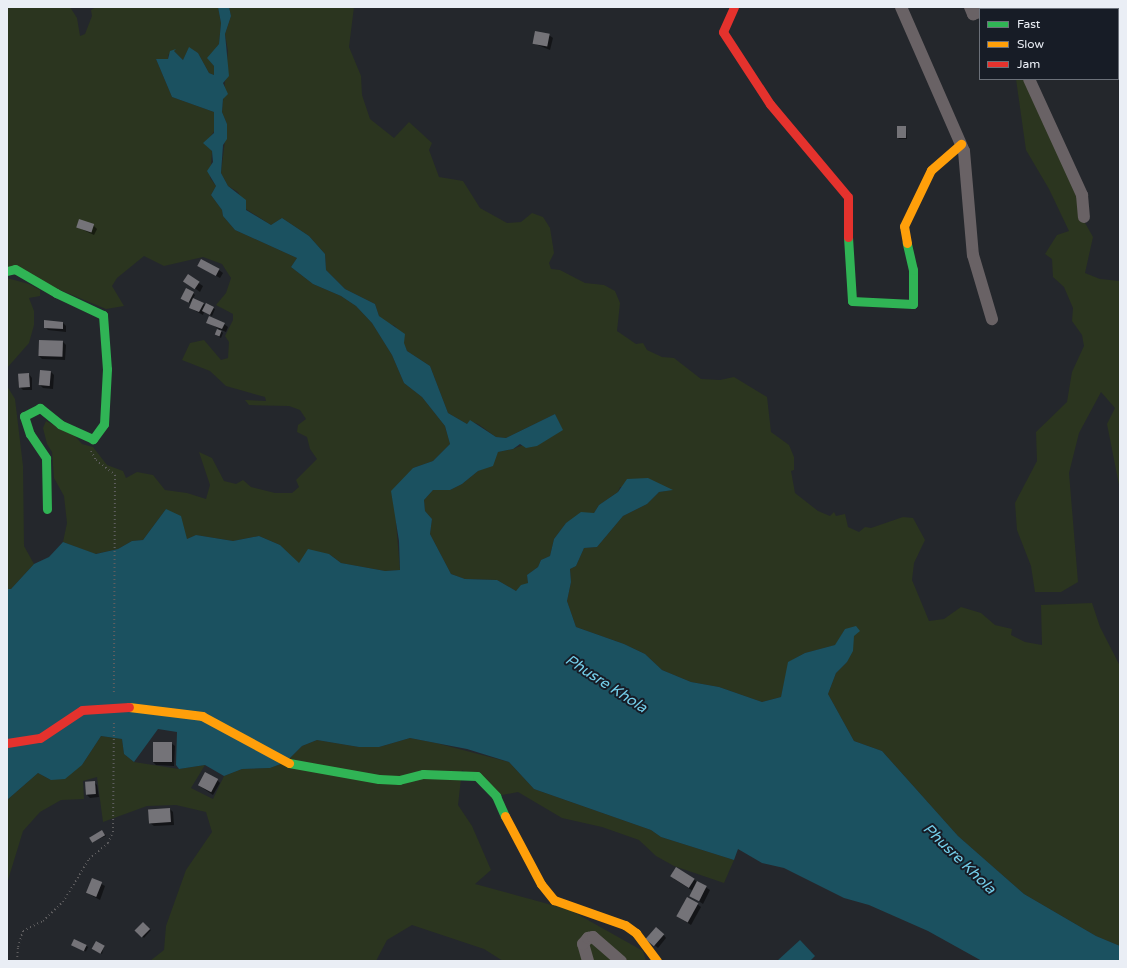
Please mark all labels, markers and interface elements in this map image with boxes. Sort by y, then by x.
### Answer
legend [979,8,1119,80]
text: Fast [1017,17,1040,31]
text: Slow [1017,37,1044,51]
text: Jam [1017,57,1040,71]
water label: Phusre Khola [562,651,650,717]
water label: Phusre Khola [919,820,999,898]

